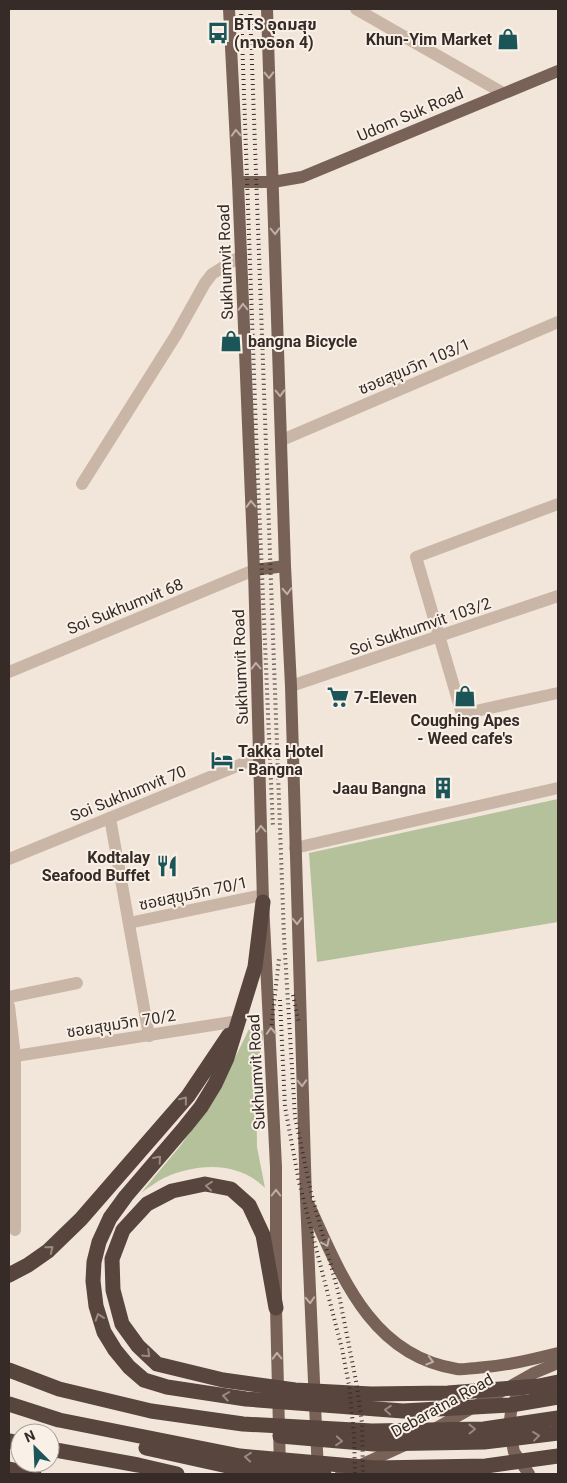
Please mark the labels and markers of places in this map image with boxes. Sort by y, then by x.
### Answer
place label: BTS อุดมสุข (ทางออก 4) [234,15,317,52]
bus stop icon: BTS อุดมสุข (ทางออก 4) [205,20,231,46]
shop icon: Khun-Yim Market [495,26,521,52]
place label: Khun-Yim Market [366,30,493,49]
shop icon: bangna Bicycle [218,328,244,354]
place label: bangna Bicycle [248,332,357,351]
shop icon: Coughing Apes - Weed cafe's [452,683,478,709]
supermarket icon: 7-Eleven [325,684,351,710]
place label: 7-Eleven [354,688,417,707]
place label: Coughing Apes - Weed cafe's [410,711,520,748]
place label: Takka Hotel - Bangna [238,742,324,779]
hotel icon: Takka Hotel - Bangna [209,747,235,773]
building icon: Jaau Bangna [430,775,456,801]
place label: Jaau Bangna [333,779,426,798]
place label: Kodtalay Seafood Buffet [42,848,151,885]
restaurant icon: Kodtalay Seafood Buffet [154,853,180,879]

